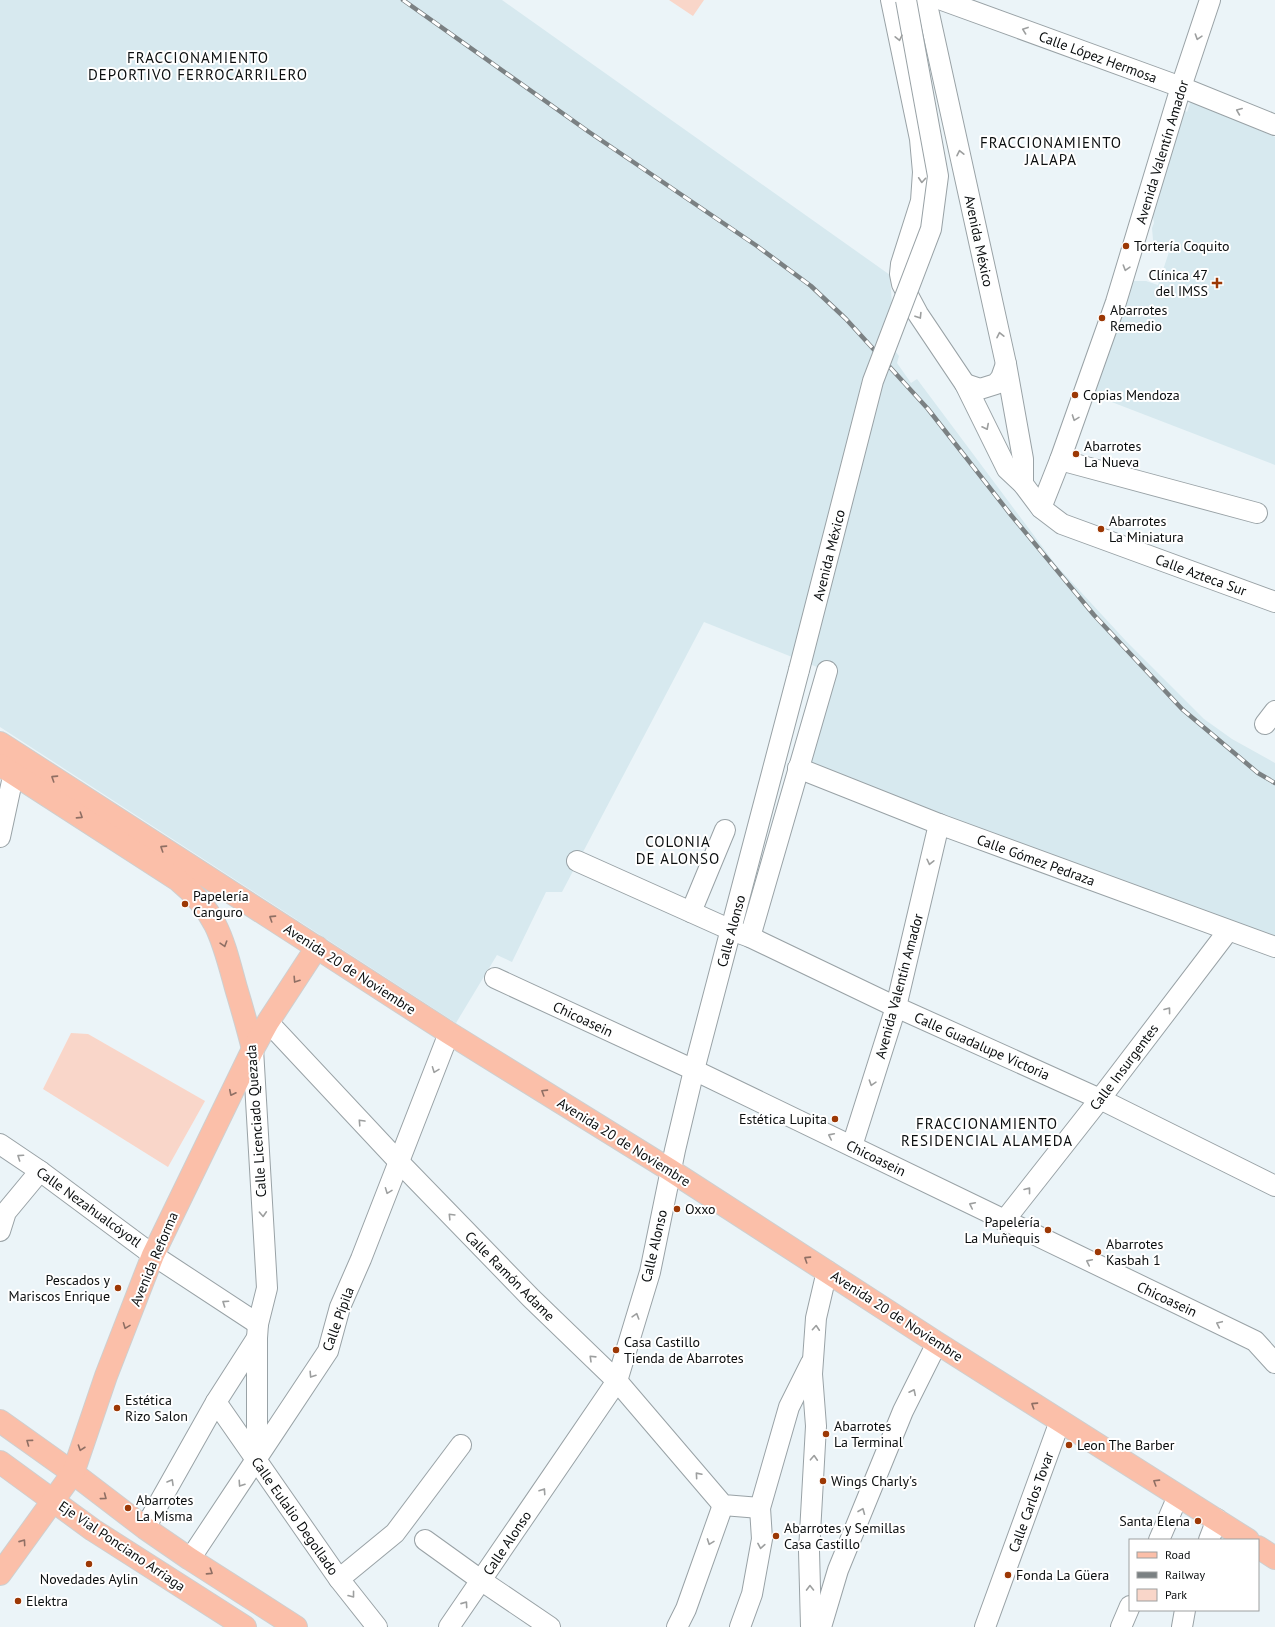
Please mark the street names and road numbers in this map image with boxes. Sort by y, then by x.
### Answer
street label: Calle López Hermosa [1036,27,1160,87]
street label: Avenida Valentín Amador [1132,78,1193,226]
street label: Avenida México [960,193,998,289]
street label: Avenida México [809,508,849,602]
street label: Calle Azteca Sur [1153,550,1249,600]
street label: Calle Gómez Pedraza [974,830,1098,890]
street label: Calle Alonso [713,893,749,969]
street label: Avenida Valentín Amador [871,911,927,1060]
street label: Avenida 20 de Noviembre [281,920,419,1018]
street label: Chicoasein [550,997,616,1041]
street label: Calle Guadalupe Victoria [911,1008,1053,1084]
street label: Calle Insurgentes [1086,1020,1162,1114]
street label: Calle Licenciado Quezada [242,1044,270,1198]
street label: Avenida 20 de Noviembre [554,1094,694,1190]
street label: Chicoasein [843,1136,909,1180]
street label: Calle Nezahualcóyotl [33,1163,145,1251]
street label: Calle Alonso [637,1208,671,1284]
street label: Avenida Reforma [126,1209,182,1309]
street label: Calle Ramón Adame [461,1227,559,1325]
street label: Avenida 20 de Noviembre [828,1267,966,1365]
street label: Chicoasein [1134,1277,1200,1321]
street label: Calle Pípila [318,1284,358,1354]
street label: Calle Carlos Tovar [1004,1449,1058,1555]
street label: Calle Eulalio Degollado [247,1453,343,1579]
street label: Eje Vial Ponciano Arriaga [55,1497,189,1595]
street label: Calle Alonso [479,1507,535,1579]

